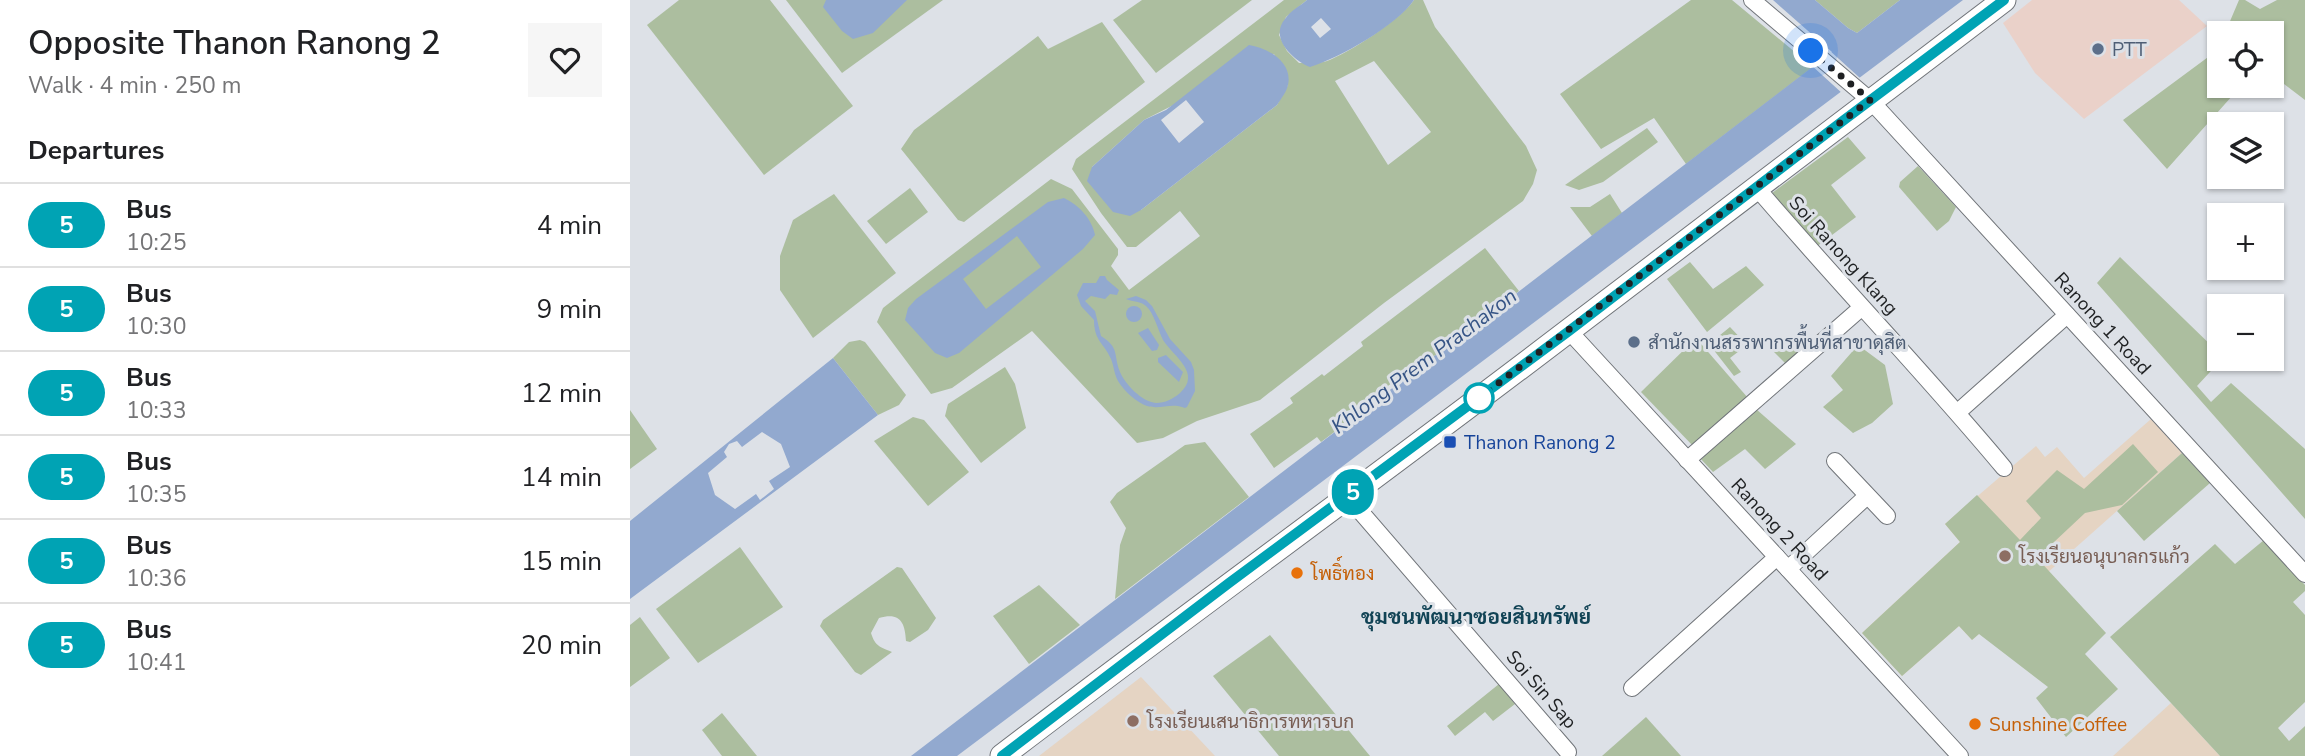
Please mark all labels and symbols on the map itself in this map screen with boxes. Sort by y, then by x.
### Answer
your location [1793,33,1828,68]
place label: PTT [2112,37,2147,63]
marker: PTT [2090,41,2106,57]
street label: Soi Ranong Klang [1783,191,1904,321]
street label: Ranong 1 Road [2048,267,2157,381]
water label: Khlong Prem Prachakon [1325,282,1523,440]
place label: สำนักงานสรรพากรพื้นที่สาขาดุสิต [1648,324,1906,356]
marker: สำนักงานสรรพากรพื้นที่สาขาดุสิต [1626,334,1642,350]
unlabelled marker [1464,383,1494,413]
place label: Thanon Ranong 2 [1464,430,1616,456]
marker: Thanon Ranong 2 [1442,434,1458,450]
line badge: 5 [1330,469,1376,515]
street label: Ranong 2 Road [1725,473,1834,587]
place label: โรงเรียนอนุบาลกรแก้ว [2018,544,2190,570]
marker: โรงเรียนอนุบาลกรแก้ว [1997,548,2013,564]
place label: โพธิ์ทอง [1310,555,1374,587]
marker: โพธิ์ทอง [1289,565,1305,581]
district label: ชุมชนพัฒนาซอยสินทรัพย์ [1361,603,1592,632]
street label: Soi Sin Sap [1500,645,1583,734]
place label: โรงเรียนเสนาธิการทหารบก [1146,709,1354,735]
place label: Sunshine Coffee [1989,712,2127,738]
marker: โรงเรียนเสนาธิการทหารบก [1125,713,1141,729]
marker: Sunshine Coffee [1967,716,1983,732]

